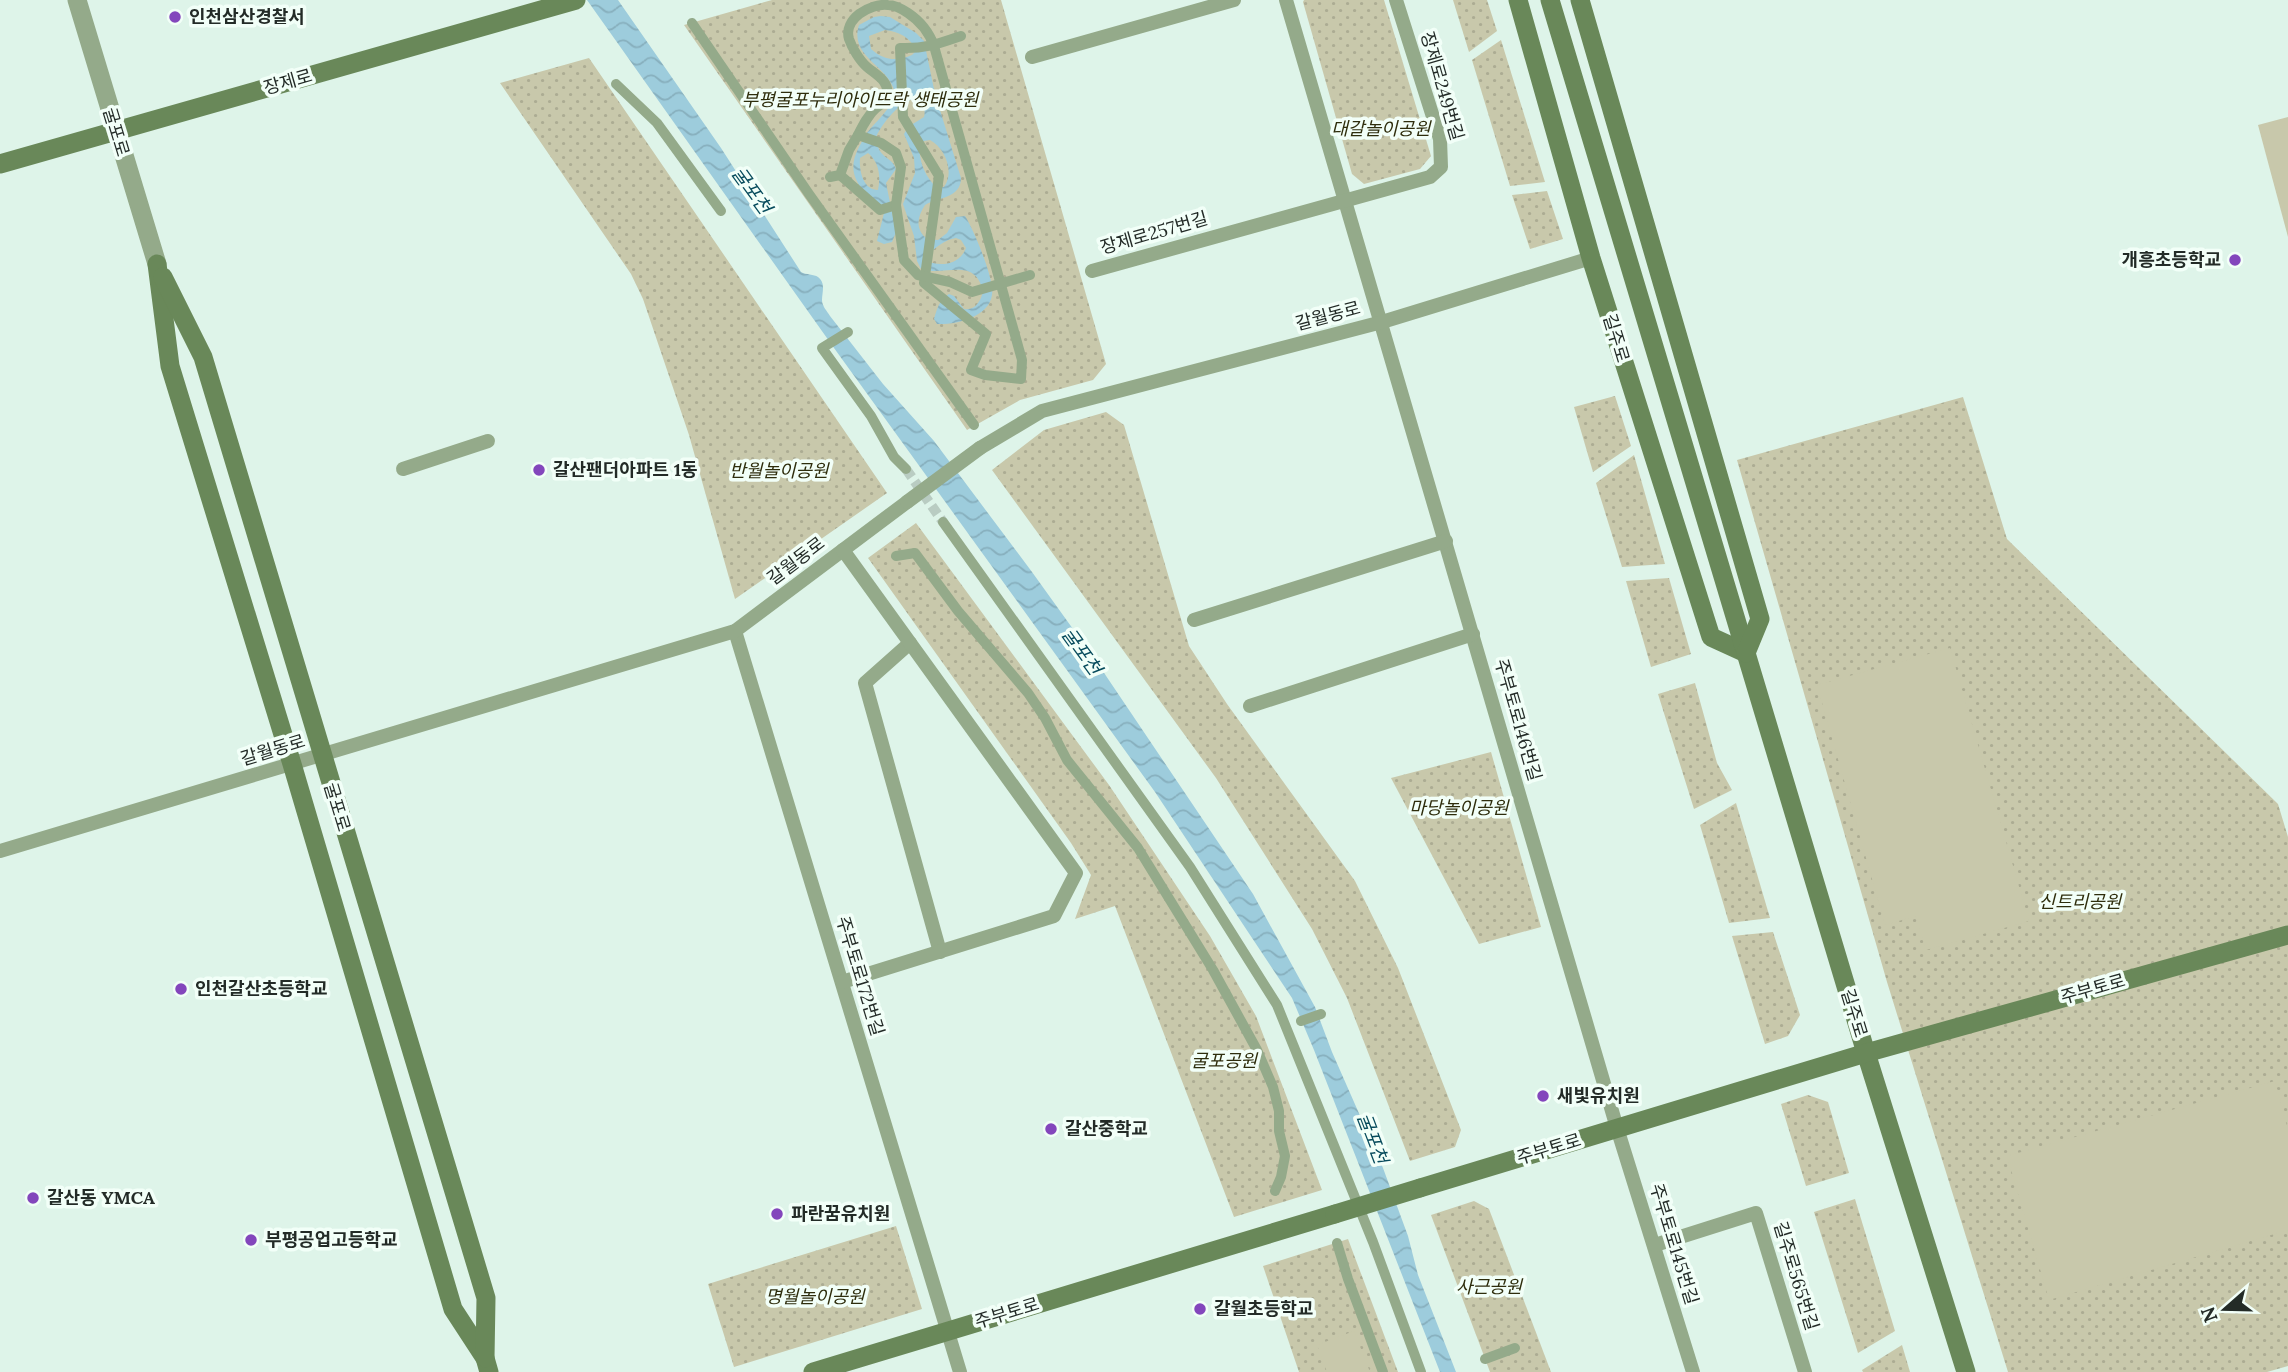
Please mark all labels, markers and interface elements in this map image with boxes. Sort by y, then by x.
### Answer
place label: 인천삼산경찰서 [189,5,305,28]
marker: 인천삼산경찰서 [167,9,183,25]
street label: 장제로249번길 [1416,29,1469,143]
street label: 장제로 [261,64,315,99]
park label: 부평굴포누리아이뜨락 생태공원 [742,88,980,111]
street label: 굴포로 [98,105,135,159]
park label: 대갈놀이공원 [1331,117,1432,140]
water label: 굴포천 [727,162,778,219]
street label: 장제로257번길 [1098,206,1210,259]
place label: 개흥초등학교 [2122,248,2221,271]
marker: 개흥초등학교 [2227,252,2243,268]
street label: 갈월동로 [1293,296,1363,335]
street label: 길주로 [1598,311,1635,365]
place label: 갈산팬더아파트 1동 [553,458,698,481]
park label: 반월놀이공원 [729,459,830,482]
marker: 갈산팬더아파트 1동 [531,462,547,478]
street label: 갈월동로 [762,531,829,590]
water label: 굴포천 [1057,623,1108,680]
street label: 주부토로146번길 [1490,656,1547,784]
street label: 갈월동로 [238,729,308,770]
street label: 굴포로 [319,780,356,834]
park label: 마당놀이공원 [1409,796,1510,819]
park label: 신트리공원 [2039,890,2123,913]
street label: 주부토로172번길 [831,913,890,1038]
street label: 주부토로 [2058,968,2128,1009]
place label: 인천갈산초등학교 [195,977,327,1000]
marker: 인천갈산초등학교 [173,981,189,997]
street label: 길주로 [1836,986,1873,1040]
park label: 굴포공원 [1191,1049,1259,1072]
place label: 새빛유치원 [1557,1084,1640,1107]
marker: 새빛유치원 [1535,1088,1551,1104]
water label: 굴포천 [1352,1109,1394,1168]
place label: 갈산중학교 [1065,1117,1148,1140]
marker: 갈산중학교 [1043,1121,1059,1137]
street label: 주부토로 [1514,1128,1584,1169]
street label: 주부토로145번길 [1645,1180,1704,1307]
place label: 갈산동 YMCA [47,1186,155,1209]
marker: 갈산동 YMCA [25,1190,41,1206]
place label: 파란꿈유치원 [791,1202,890,1225]
marker: 파란꿈유치원 [769,1206,785,1222]
street label: 길주로565번길 [1769,1219,1824,1333]
place label: 부평공업고등학교 [265,1228,397,1251]
marker: 부평공업고등학교 [243,1232,259,1248]
north arrow [2190,1274,2260,1344]
park label: 사근공원 [1456,1275,1524,1298]
park label: 명월놀이공원 [765,1285,866,1308]
street label: 주부토로 [972,1292,1042,1333]
place label: 갈월초등학교 [1214,1297,1313,1320]
marker: 갈월초등학교 [1192,1301,1208,1317]
text: N [2195,1304,2223,1326]

